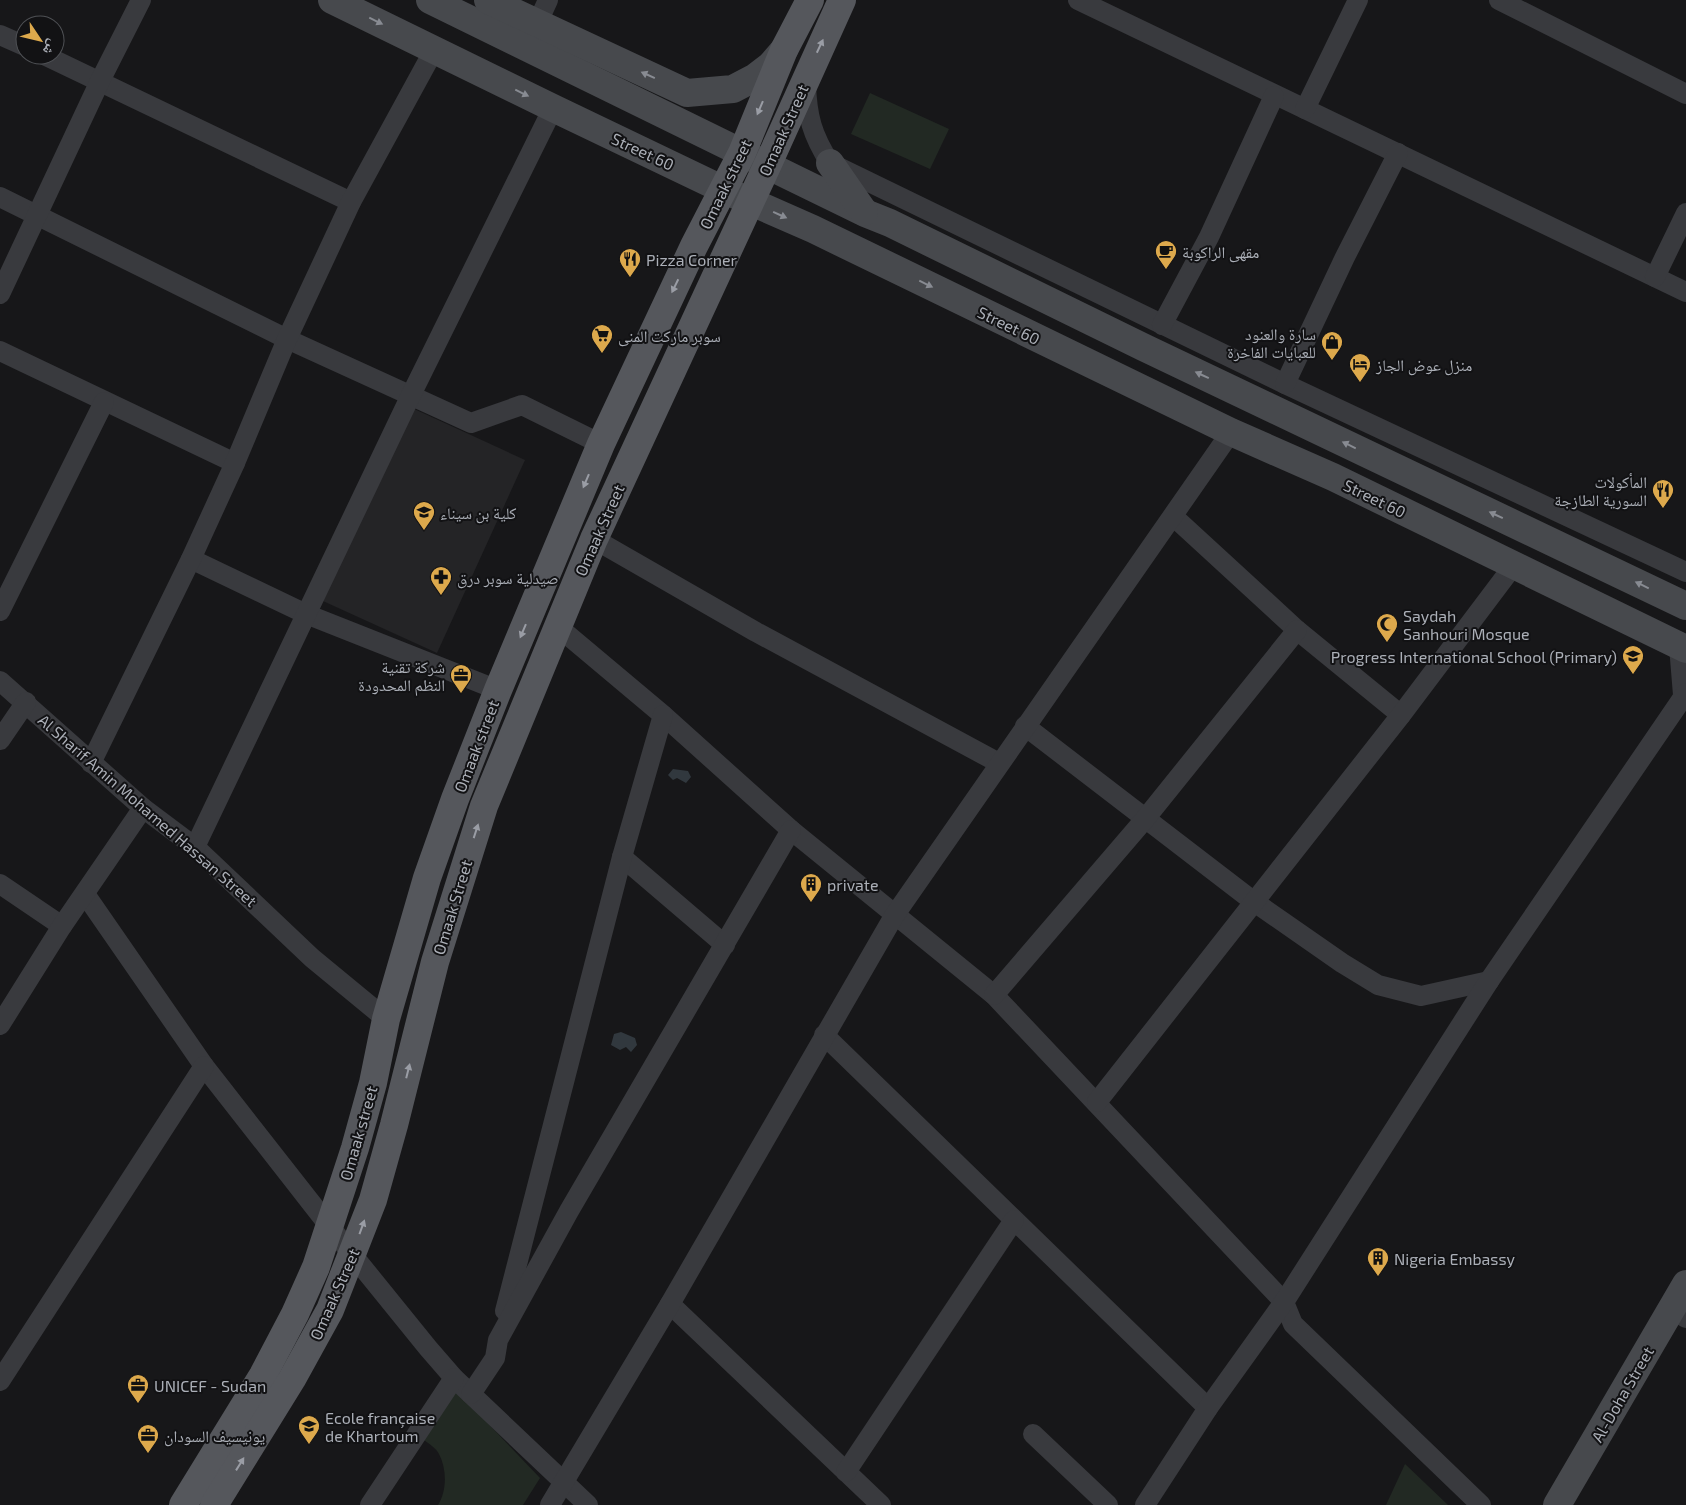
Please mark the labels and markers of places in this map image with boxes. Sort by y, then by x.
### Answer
cafe icon: مقهى الراكوبة [1154,239,1178,270]
place label: مقهى الراكوبة [1182,242,1259,263]
restaurant icon: Pizza Corner [618,247,642,278]
place label: Pizza Corner [646,250,738,269]
supermarket icon: سوبر ماركت المنى [590,323,614,354]
place label: سارة والعنود للعبايات الفاخرة [1227,324,1316,362]
place label: سوبر ماركت المنى [618,326,721,347]
shop icon: سارة والعنود للعبايات الفاخرة [1320,330,1344,361]
hotel icon: منزل عوض الجاز [1348,352,1372,383]
place label: منزل عوض الجاز [1375,355,1472,376]
place label: المأكولات السورية الطازجة [1554,472,1647,510]
restaurant icon: المأكولات السورية الطازجة [1651,478,1675,509]
school or university icon: كلية بن سيناء [412,500,436,531]
place label: كلية بن سيناء [440,503,517,524]
pharmacy icon: صيدلية سوبر درق [429,565,453,596]
place label: صيدلية سوبر درق [457,568,558,589]
place label: Saydah Sanhouri Mosque [1403,606,1530,643]
mosque icon: Saydah Sanhouri Mosque [1375,612,1399,643]
school or university icon: Progress International School (Primary) [1621,644,1645,675]
place label: Progress International School (Primary) [1331,647,1617,666]
place label: شركة تقنية النظم المحدودة [358,657,445,696]
office icon: شركة تقنية النظم المحدودة [449,663,473,694]
building icon: private [799,872,823,903]
place label: private [827,875,879,894]
building icon: Nigeria Embassy [1366,1246,1390,1277]
place label: Nigeria Embassy [1394,1249,1516,1268]
office icon: UNICEF - Sudan [126,1373,150,1404]
place label: UNICEF - Sudan [154,1376,266,1395]
place label: Ecole française de Khartoum [325,1408,435,1445]
school or university icon: Ecole française de Khartoum [297,1414,321,1445]
office icon: يونيسيف السودان [136,1423,160,1454]
place label: يونيسيف السودان [164,1426,265,1447]

